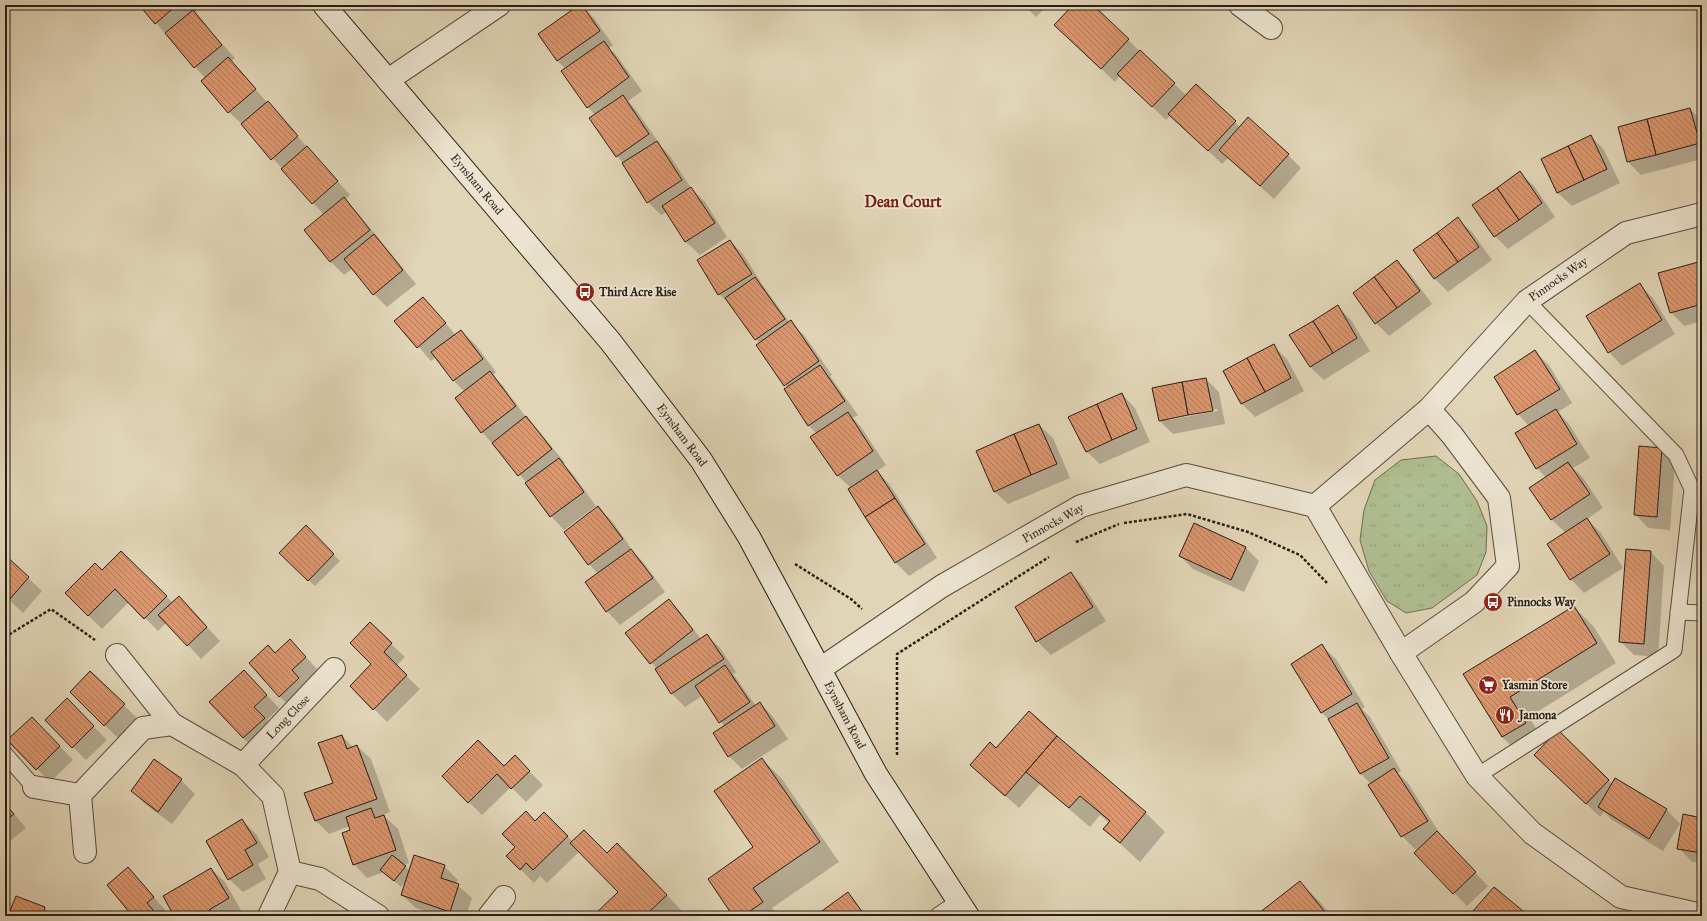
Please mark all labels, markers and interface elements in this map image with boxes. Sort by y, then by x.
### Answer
street label: Eynsham Road [448,151,506,217]
district label: Dean Court [864,192,942,211]
street label: Pinnocks Way [1526,253,1590,304]
bus stop icon: Third Acre Rise [574,281,596,303]
place label: Third Acre Rise [598,285,676,299]
street label: Eynsham Road [654,401,710,469]
street label: Pinnocks Way [1020,500,1087,546]
bus stop icon: Pinnocks Way [1482,591,1504,613]
place label: Pinnocks Way [1507,595,1577,610]
supermarket icon: Yasmin Store [1477,674,1499,696]
place label: Yasmin Store [1501,678,1567,692]
street label: Eynsham Road [821,679,869,751]
street label: Long Close [263,692,313,743]
restaurant icon: Jamona [1494,704,1516,726]
place label: Jamona [1517,708,1557,723]

